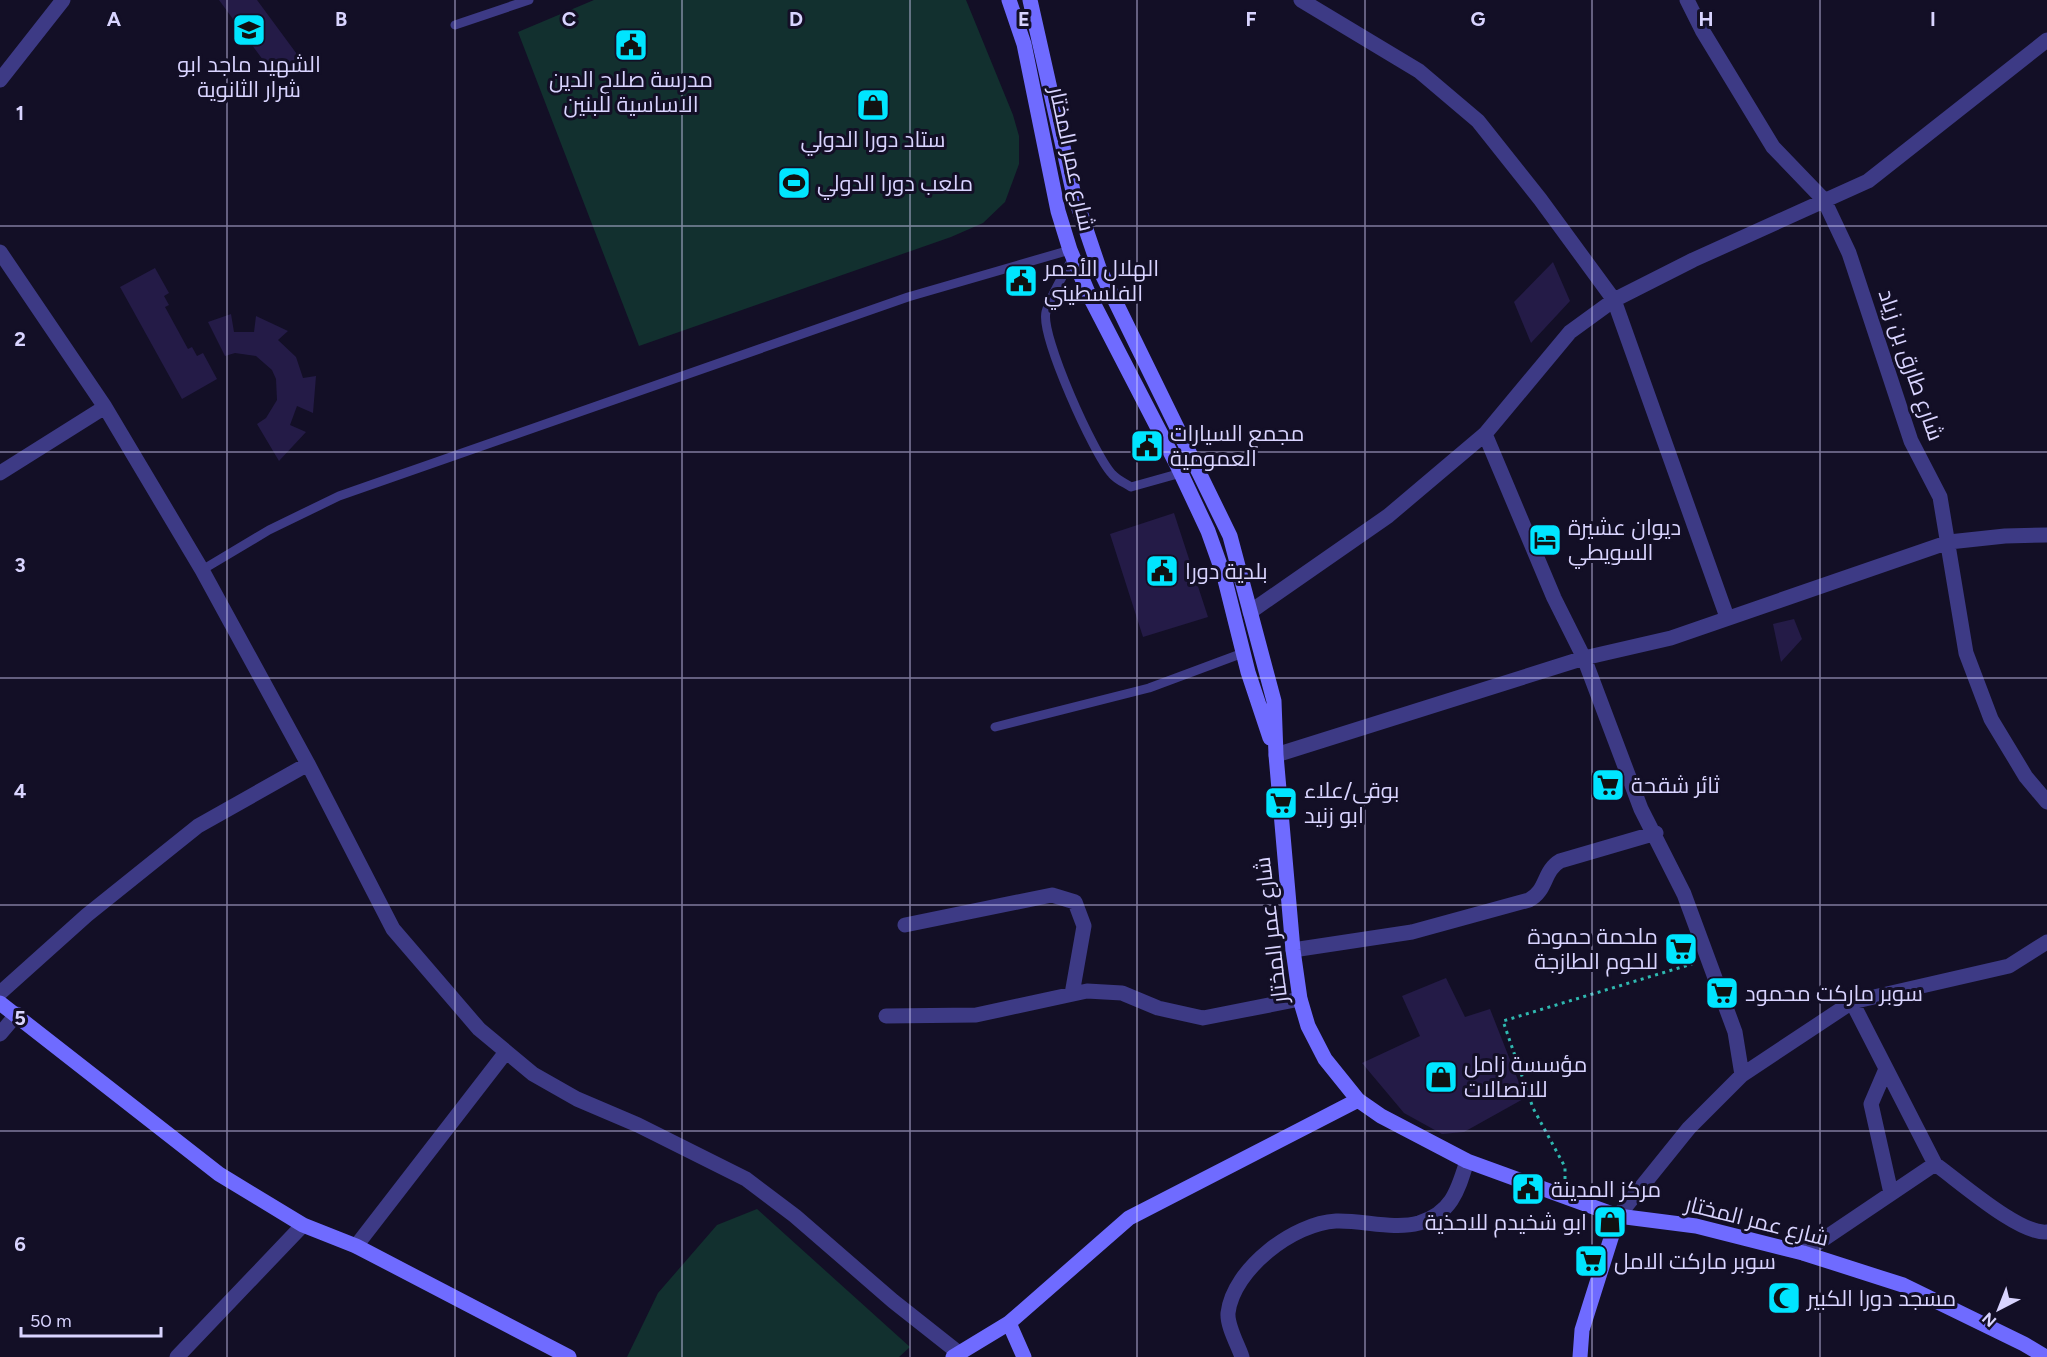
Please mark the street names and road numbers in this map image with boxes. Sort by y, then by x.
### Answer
street label: شارع عمر المختار [1042,82,1100,234]
street label: شارع طارق بن زياد [1872,286,1950,445]
street label: شارع عمر المختار [1249,855,1295,1006]
street label: شارع عمر المختار [1680,1190,1831,1253]

